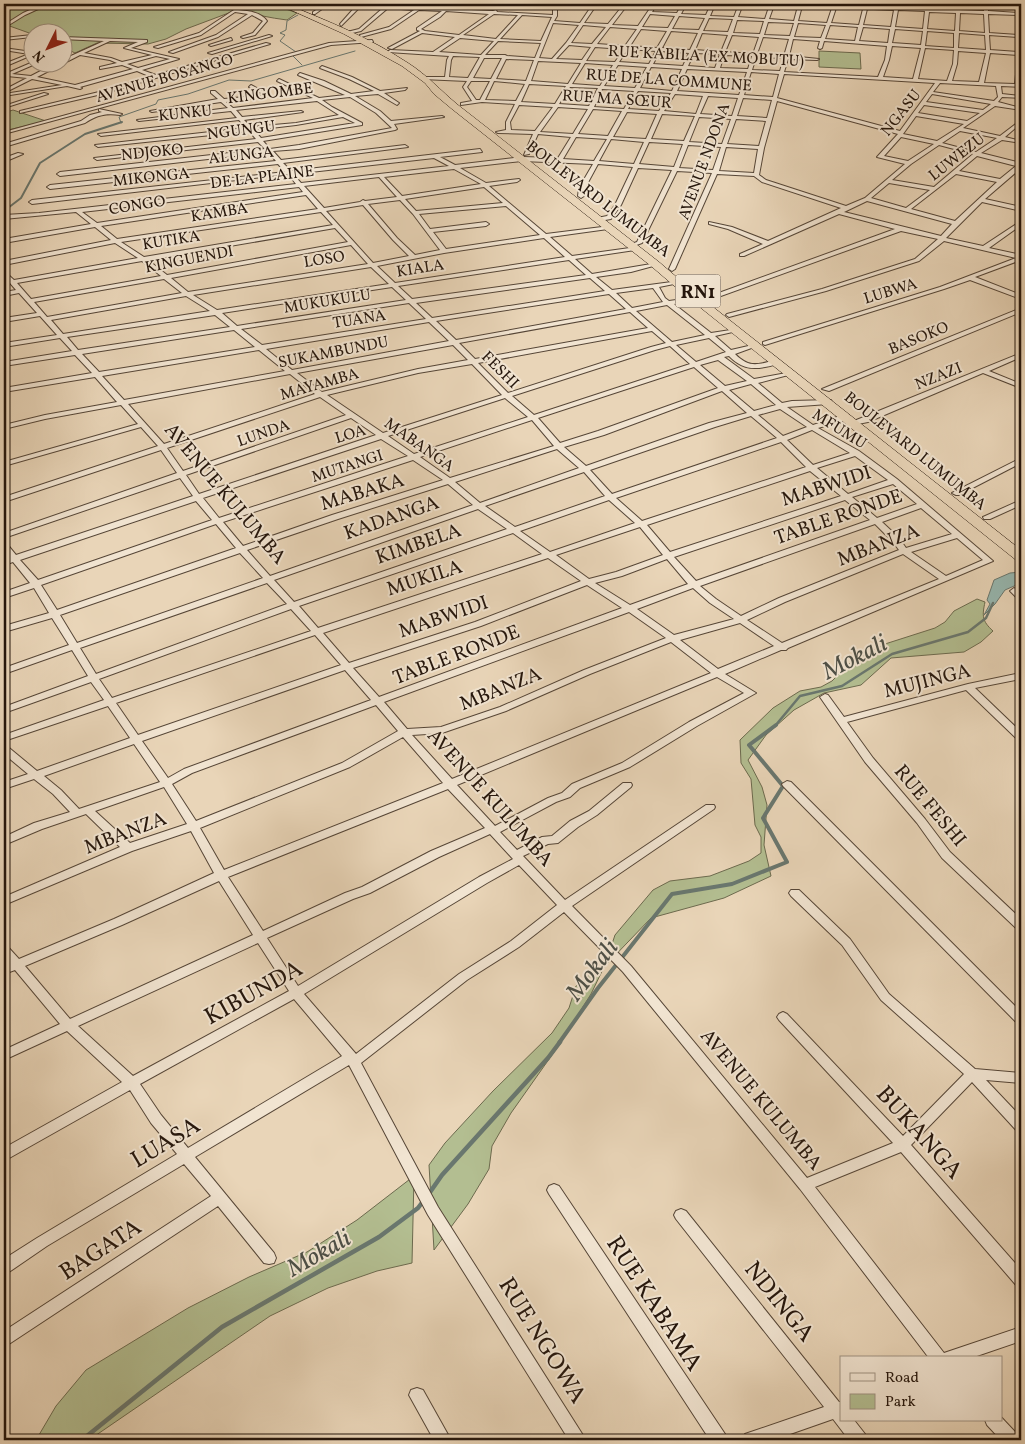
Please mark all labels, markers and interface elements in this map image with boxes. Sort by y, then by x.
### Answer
north arrow [22,22,72,72]
street label: RUE KABILA (EX MOBUTU) [607,41,805,73]
text: N [29,46,50,66]
street label: AVENUE BOSANGO [93,49,236,109]
street label: RUE DE LA COMMUNE [585,64,753,98]
street label: KINGOMBE [226,78,314,110]
street label: RUE MA SŒUR [561,85,672,115]
street label: NGASU [876,85,927,141]
street label: KUNKU [157,100,214,128]
street label: AVENUE NDONA [674,100,736,223]
street label: NGUNGU [206,116,277,146]
street label: LUWEZU [924,128,990,187]
street label: BOULEVARD LUMUMBA [521,136,675,263]
street label: NDJOKO [120,139,185,167]
street label: ALUNGA [208,142,275,170]
street label: DE LA PLAINE [209,161,315,195]
street label: MIKONGA [112,163,191,193]
street label: CONGO [107,191,168,221]
street label: KAMBA [189,198,250,228]
street label: KUTIKA [141,226,202,256]
street label: KINGUENDI [143,241,236,279]
street label: LOSO [302,246,347,274]
street label: KIALA [395,254,446,284]
street label: LUBWA [861,273,920,310]
road number: RN1 [676,274,720,308]
street label: MUKUKULU [282,284,373,320]
street label: TUANA [331,305,388,335]
street label: BASOKO [885,317,953,361]
street label: SUKAMBUNDU [276,331,391,374]
street label: FESHI [476,347,523,394]
street label: NZAZI [912,357,966,396]
street label: MAYAMBA [278,363,361,407]
street label: BOULEVARD LUMUMBA [839,387,991,516]
street label: MFUMU [808,404,871,455]
street label: MABANGA [379,413,458,478]
street label: LUNDA [234,415,293,453]
street label: AVENUE KULUMBA [157,418,292,571]
street label: LOA [332,420,369,450]
street label: MUTANGI [309,445,386,489]
street label: MABWIDI [778,459,875,515]
street label: MABAKA [317,467,408,519]
street label: TABLE RONDE [771,483,906,553]
street label: KADANGA [340,490,443,548]
street label: KIMBELA [372,517,465,573]
street label: MBANZA [834,517,924,574]
street label: MUKILA [383,554,466,604]
street label: MABWIDI [395,589,492,646]
street label: TABLE RONDE [389,619,524,693]
water label: Mokali [816,627,894,690]
street label: MUJINGA [881,658,974,706]
street label: MBANZA [456,661,546,719]
street label: AVENUE KULUMBA [420,723,559,873]
street label: RUE FESHI [887,759,972,853]
street label: MBANZA [81,805,171,862]
water label: Mokali [558,932,628,1009]
street label: KIBUNDA [199,953,309,1035]
street label: AVENUE KULUMBA [693,1024,828,1177]
street label: BUKANGA [867,1079,970,1188]
street label: LUASA [125,1110,207,1178]
street label: BAGATA [53,1211,149,1290]
water label: Mokali [280,1221,358,1287]
street label: RUE KABAMA [597,1230,710,1379]
street label: NDINGA [735,1255,822,1350]
street label: RUE NGOWA [489,1271,594,1411]
legend [840,1356,1002,1422]
text: Road [885,1368,919,1389]
text: Park [885,1392,916,1413]

